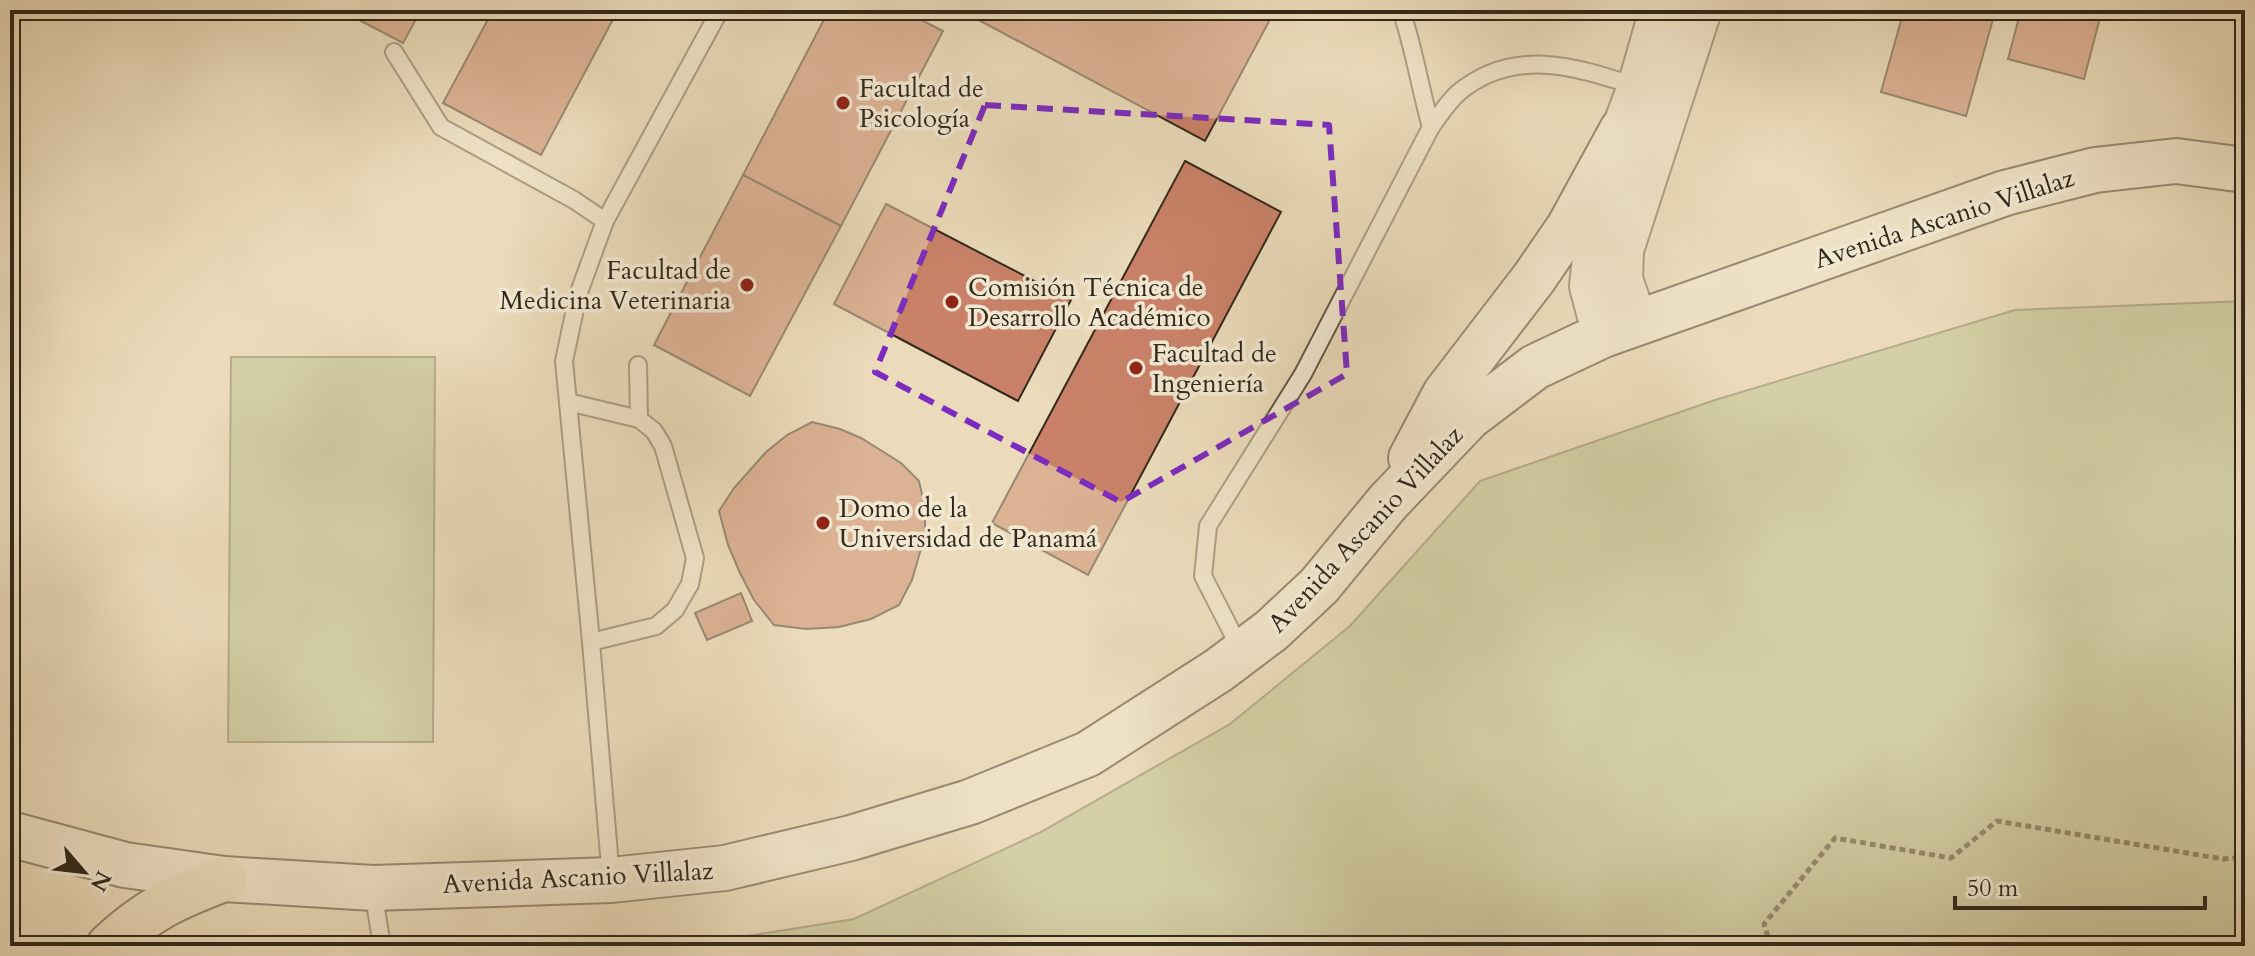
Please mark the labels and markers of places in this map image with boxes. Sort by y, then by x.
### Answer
place label: Facultad de Psicología [859,71,984,136]
marker: Facultad de Psicología [834,94,852,112]
place label: Facultad de Medicina Veterinaria [500,253,731,318]
place label: Comisión Técnica de Desarrollo Académico [968,270,1211,335]
marker: Facultad de Medicina Veterinaria [738,276,756,294]
marker: Comisión Técnica de Desarrollo Académico [943,293,961,311]
place label: Facultad de Ingeniería [1152,336,1277,401]
marker: Facultad de Ingeniería [1127,359,1145,377]
place label: Domo de la Universidad de Panamá [839,491,1097,556]
marker: Domo de la Universidad de Panamá [814,514,832,532]

